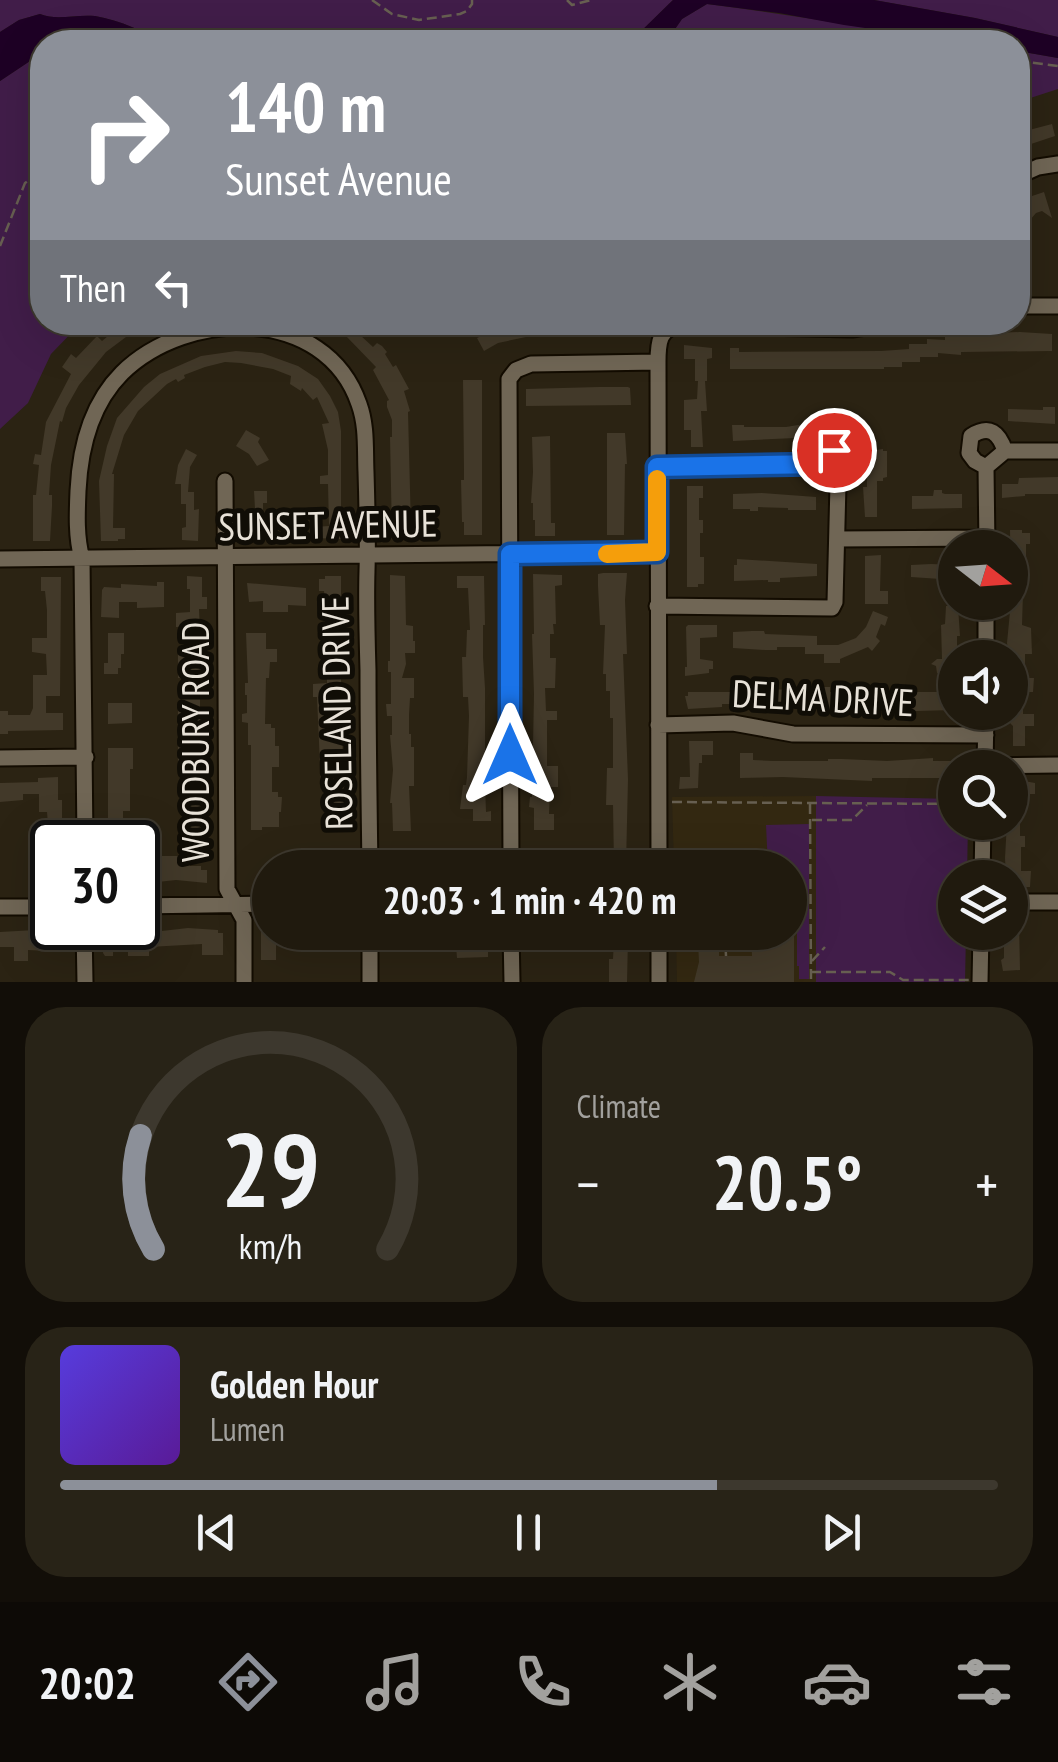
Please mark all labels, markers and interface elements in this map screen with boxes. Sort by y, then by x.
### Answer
text: 140 m [225,61,386,151]
icon: right [60,70,190,200]
text: Sunset Avenue [225,149,452,207]
icon: left [146,260,201,315]
text: Then [60,263,126,312]
pin [792,408,877,493]
icon: arrive [807,423,862,478]
street label: SUNSET AVENUE [218,498,438,550]
north arrow [938,530,1028,620]
map controls [938,530,1028,950]
street label: ROSELAND DRIVE [309,596,363,830]
street label: WOODBURY ROAD [170,622,219,862]
button: sound [938,640,1028,730]
street label: DELMA DRIVE [731,668,915,726]
position arrow [458,703,562,807]
button: search [938,750,1028,840]
speed limit sign: 30 [30,820,160,950]
button: layers [938,860,1028,950]
text: 20:03 · 1 min · 420 m [383,875,676,924]
text: Climate [577,1085,661,1127]
text: 29 [221,1101,320,1236]
text: 20.5° [712,1134,863,1231]
text: − [577,1148,599,1219]
text: + [975,1148,998,1219]
text: km/h [239,1223,302,1269]
text: Golden Hour [210,1359,379,1408]
text: Lumen [210,1408,285,1450]
icon: previous [189,1505,244,1560]
icon: pause [501,1505,556,1560]
icon: next [814,1505,869,1560]
icon: directions [213,1647,283,1717]
icon: music [360,1647,430,1717]
icon: phone [508,1647,578,1717]
icon: climate [655,1647,725,1717]
icon: car [802,1647,872,1717]
icon: filters [949,1647,1019,1717]
text: 20:02 [39,1653,136,1711]

